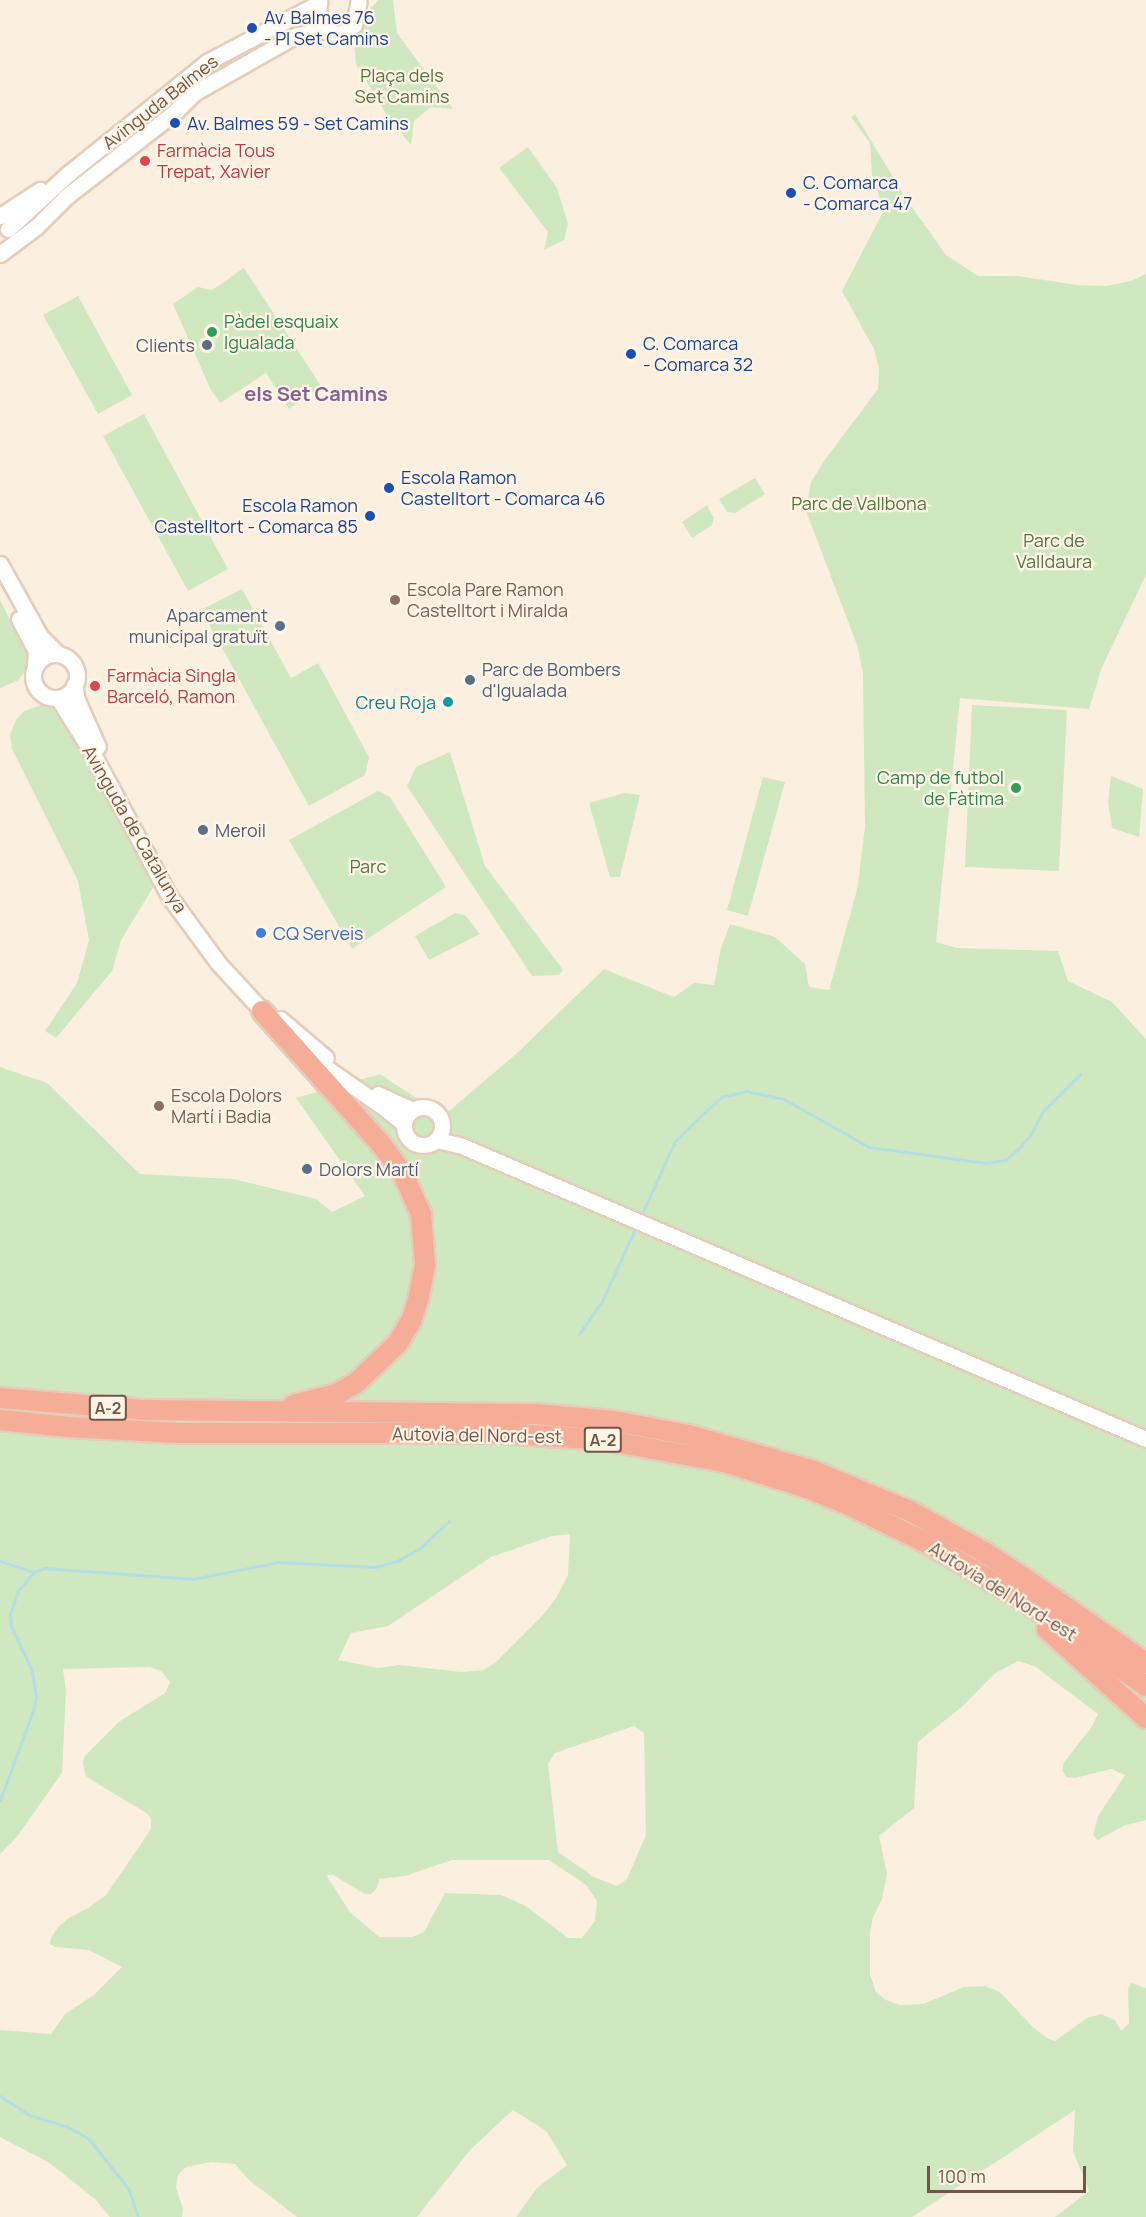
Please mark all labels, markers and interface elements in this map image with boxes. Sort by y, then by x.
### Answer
place label: Av. Balmes 76 - Pl Set Camins [264,7,389,50]
marker: Av. Balmes 76 - Pl Set Camins [245,21,259,35]
street label: Avinguda Balmes [98,50,222,154]
park label: Plaça dels Set Camins [355,65,449,107]
place label: Av. Balmes 59 - Set Camins [187,112,409,134]
marker: Av. Balmes 59 - Set Camins [168,116,182,130]
place label: Farmàcia Tous Trepat, Xavier [157,140,275,182]
marker: Farmàcia Tous Trepat, Xavier [138,154,152,168]
place label: C. Comarca - Comarca 47 [803,172,912,214]
marker: C. Comarca - Comarca 47 [784,186,798,200]
place label: Pàdel esquaix Igualada [224,311,338,354]
marker: Pàdel esquaix Igualada [205,325,219,339]
place label: C. Comarca - Comarca 32 [643,333,753,376]
place label: Clients [136,334,195,356]
marker: Clients [200,338,214,352]
marker: C. Comarca - Comarca 32 [624,347,638,361]
district label: els Set Camins [244,381,388,405]
place label: Escola Ramon Castelltort - Comarca 46 [401,467,605,510]
marker: Escola Ramon Castelltort - Comarca 46 [382,481,396,495]
park label: Parc de Vallbona [791,492,927,514]
place label: Escola Ramon Castelltort - Comarca 85 [154,495,358,538]
marker: Escola Ramon Castelltort - Comarca 85 [363,509,377,523]
park label: Parc de Valldaura [1016,530,1092,572]
place label: Escola Pare Ramon Castelltort i Miralda [407,579,568,622]
marker: Escola Pare Ramon Castelltort i Miralda [388,593,402,607]
place label: Aparcament municipal gratuït [129,605,268,648]
marker: Aparcament municipal gratuït [273,619,287,633]
place label: Parc de Bombers d'Igualada [482,659,621,702]
place label: Farmàcia Singla Barceló, Ramon [107,665,236,708]
marker: Parc de Bombers d'Igualada [463,673,477,687]
marker: Farmàcia Singla Barceló, Ramon [88,679,102,693]
place label: Creu Roja [355,691,436,713]
marker: Creu Roja [441,695,455,709]
street label: Avinguda de Catalunya [78,742,192,916]
place label: Camp de futbol de Fàtima [877,767,1004,810]
marker: Camp de futbol de Fàtima [1009,781,1023,795]
place label: Meroil [215,819,266,841]
marker: Meroil [196,823,210,837]
park label: Parc [350,855,386,877]
place label: CQ Serveis [273,922,364,944]
marker: CQ Serveis [254,926,268,940]
place label: Escola Dolors Martí i Badia [171,1085,282,1128]
marker: Escola Dolors Martí i Badia [152,1099,166,1113]
place label: Dolors Martí [319,1158,419,1180]
marker: Dolors Martí [300,1162,314,1176]
road number: A-2 [88,1395,128,1421]
street label: Autovia del Nord-est [392,1423,562,1447]
road number: A-2 [584,1427,622,1453]
street label: Autovia del Nord-est [925,1537,1081,1645]
scale bar [930,2154,1089,2192]
text: 100 m [938,2164,986,2188]

